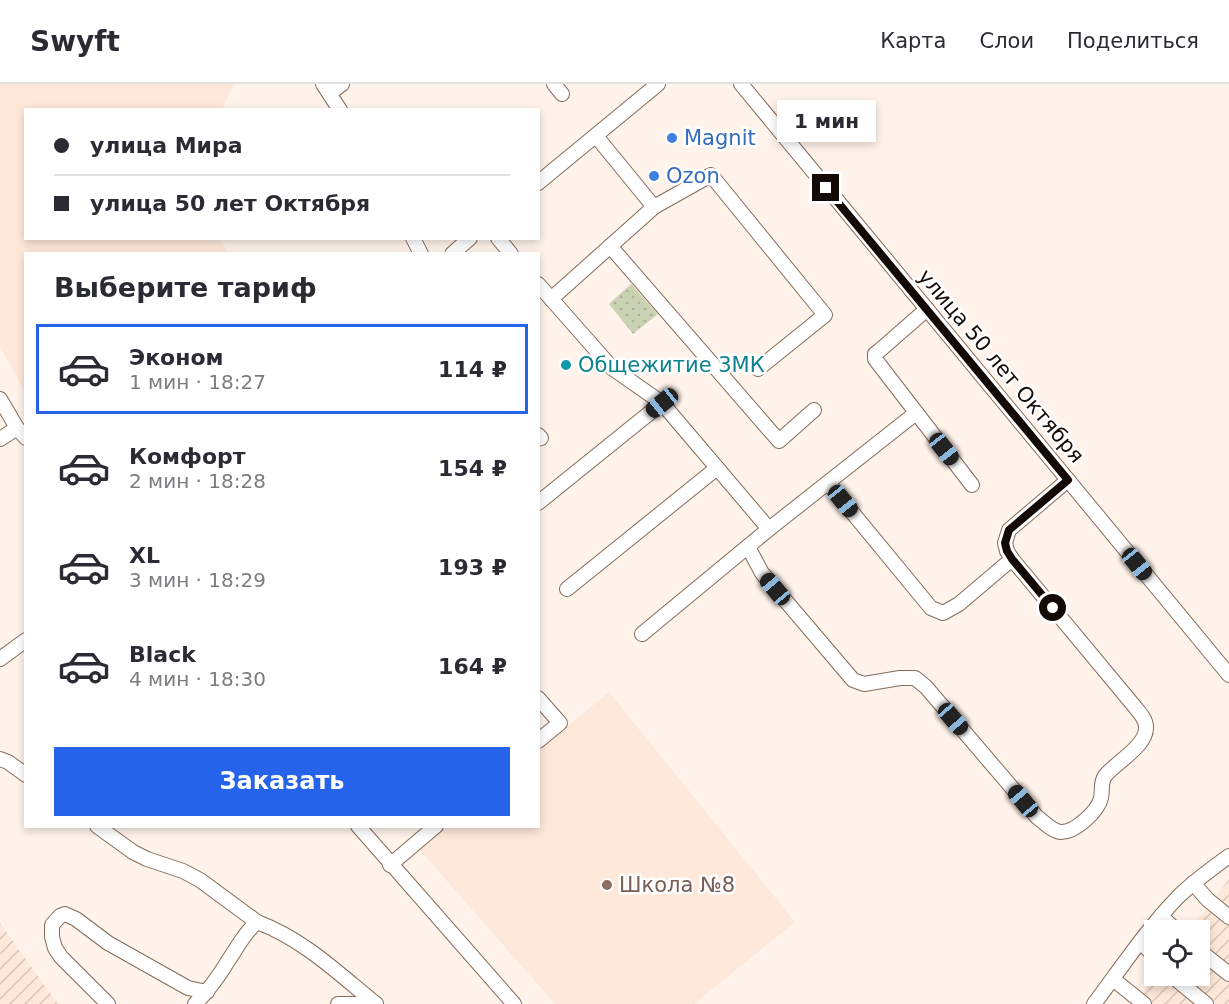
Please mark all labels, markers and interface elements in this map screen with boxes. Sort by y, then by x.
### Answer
text: Swyft [30,25,120,58]
text: Карта [880,29,946,53]
text: Слои [979,29,1034,53]
text: Поделиться [1067,29,1199,53]
callout: 1 мин [776,101,876,143]
text: 1 мин [794,109,859,133]
place label: Magnit [684,126,756,150]
marker: Magnit [665,131,679,145]
text: улица Мира [90,133,243,158]
place label: Ozon [666,164,720,188]
marker: Ozon [647,169,661,183]
route end [812,174,839,201]
text: улица 50 лет Октября [90,191,370,216]
street label: улица 50 лет Октября [913,264,1089,468]
text: Выберите тариф [54,272,317,303]
icon: car [57,342,111,396]
text: Эконом [129,345,224,370]
place label: Общежитие 3МК [578,353,765,377]
text: 114 ₽ [438,357,507,382]
marker: Общежитие 3МК [559,358,573,372]
text: 1 мин · 18:27 [129,370,266,394]
car [642,385,682,421]
car [926,429,962,469]
icon: car [57,441,111,495]
text: Комфорт [129,444,246,469]
text: 154 ₽ [438,456,507,481]
text: 2 мин · 18:28 [129,469,266,493]
car [825,481,861,521]
icon: car [57,540,111,594]
text: XL [129,543,160,568]
car [1119,544,1155,584]
text: 193 ₽ [438,555,507,580]
text: 3 мин · 18:29 [129,568,266,592]
car [757,569,793,609]
route start [1039,594,1066,621]
icon: car [57,639,111,693]
text: Black [129,642,196,667]
text: 164 ₽ [438,654,507,679]
text: 4 мин · 18:30 [129,667,266,691]
car [934,700,972,738]
button: Заказать [54,747,510,816]
car [1005,781,1041,821]
place label: Школа №8 [619,873,735,897]
marker: Школа №8 [600,878,614,892]
map controls [1144,920,1210,986]
button: locate [1144,920,1210,986]

